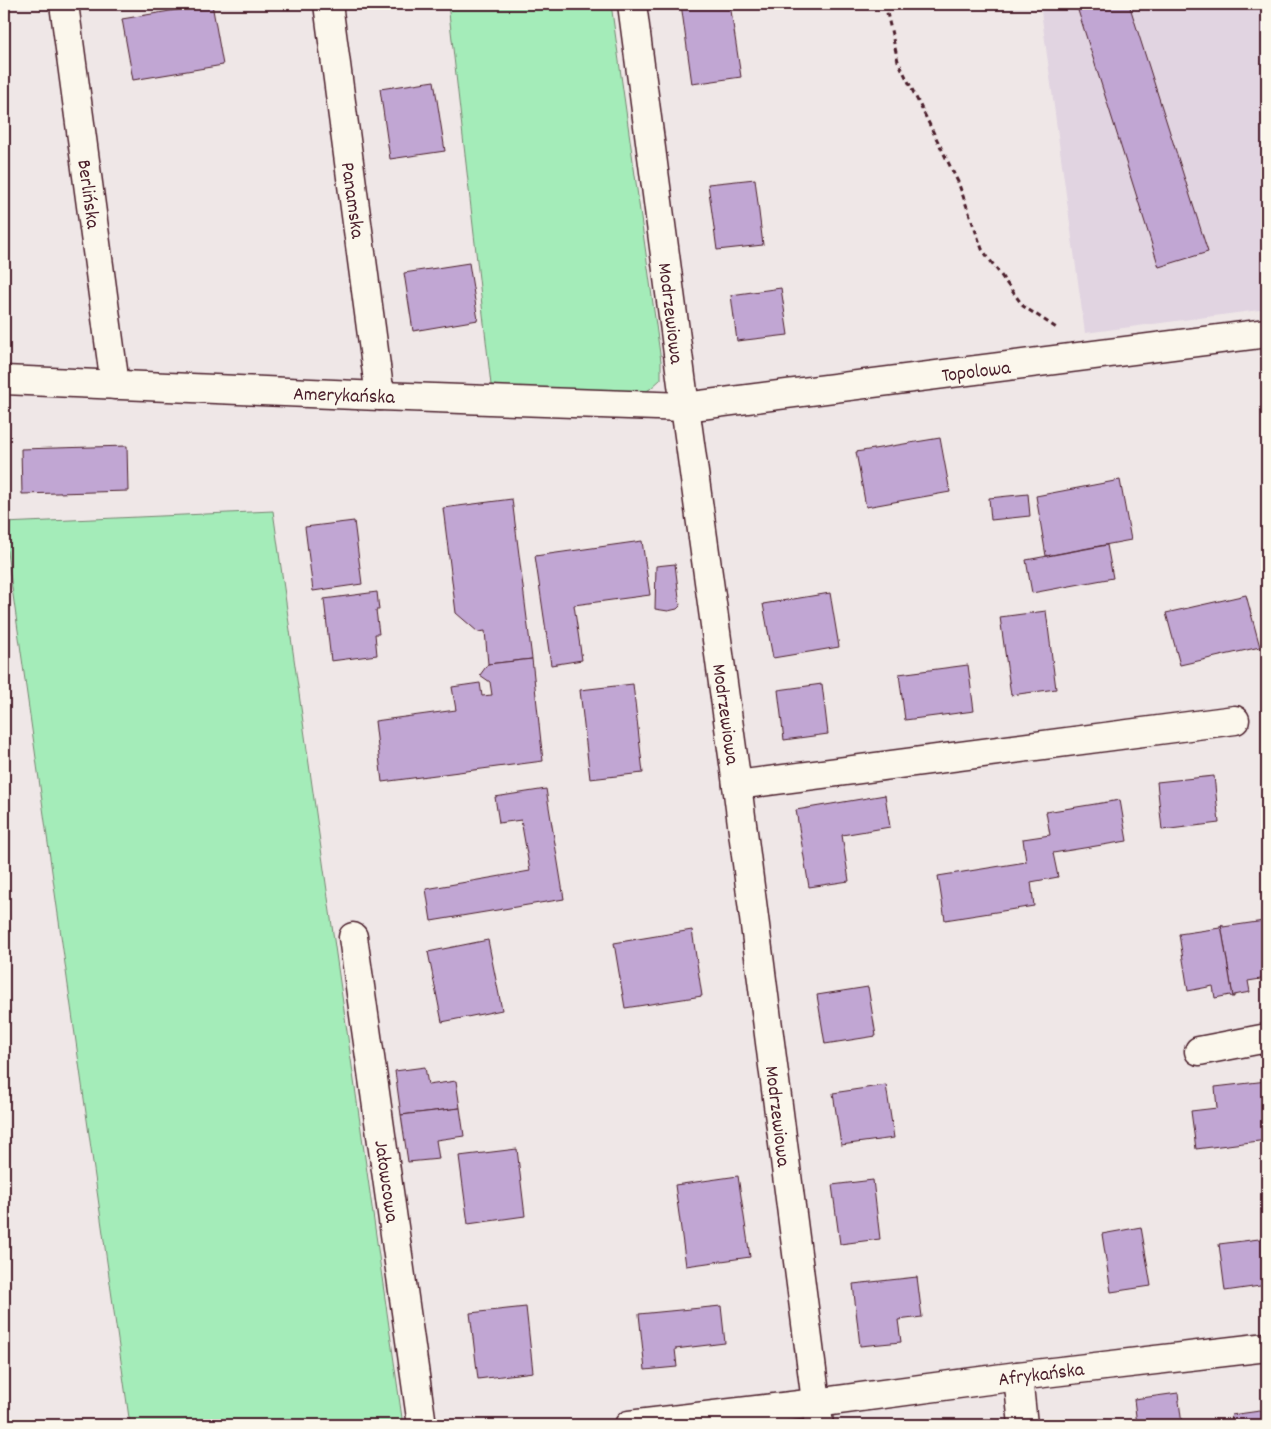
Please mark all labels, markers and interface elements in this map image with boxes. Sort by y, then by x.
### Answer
street label: Berlińska [68,158,106,231]
street label: Panamska [332,160,370,241]
street label: Modrzewiowa [649,261,689,366]
street label: Topolowa [940,355,1013,391]
street label: Amerykańska [293,381,396,413]
street label: Modrzewiowa [703,662,745,767]
street label: Modrzewiowa [756,1064,796,1169]
street label: Jałowcowa [365,1139,405,1225]
street label: Afrykańska [997,1357,1087,1395]

